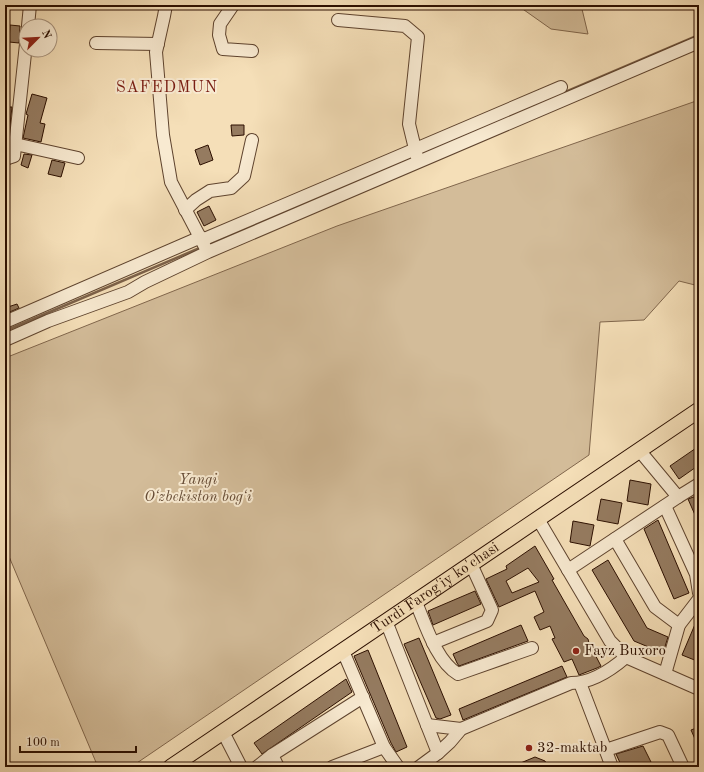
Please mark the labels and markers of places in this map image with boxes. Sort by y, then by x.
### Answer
place label: Fayz Buxoro [584,644,666,659]
marker: Fayz Buxoro [571,646,581,656]
place label: 32-maktab [537,741,607,756]
marker: 32-maktab [524,743,534,753]

